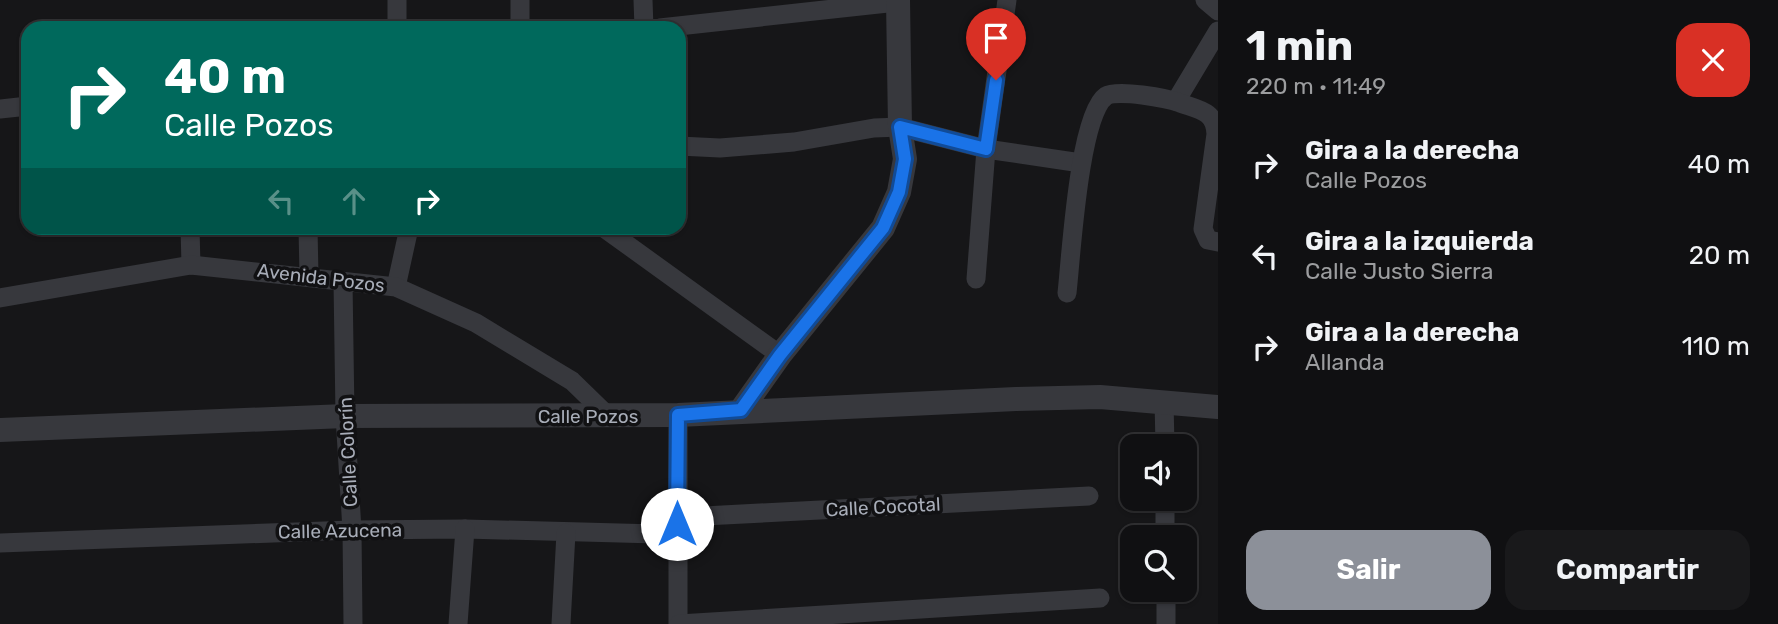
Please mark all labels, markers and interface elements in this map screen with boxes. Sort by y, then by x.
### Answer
pin [966,8,1026,80]
icon: arrive [977,19,1015,57]
text: 1 min [1246,21,1353,71]
button: close [1676,23,1750,97]
text: 40 m [164,47,286,105]
icon: right [49,49,140,140]
text: 220 m · 11:49 [1246,72,1386,100]
text: Calle Pozos [164,106,334,144]
text: Gira a la derecha [1305,135,1519,166]
icon: right [1246,146,1284,184]
text: 40 m [1688,149,1750,180]
text: Calle Pozos [1305,166,1427,194]
icon: left [262,182,300,220]
icon: ahead [335,182,373,220]
icon: right [408,182,446,220]
text: Gira a la izquierda [1305,226,1534,257]
icon: left [1246,237,1284,275]
text: 20 m [1689,240,1750,271]
text: Calle Justo Sierra [1305,257,1493,285]
street label: Avenida Pozos [256,259,386,297]
text: Gira a la derecha [1305,317,1519,348]
icon: right [1246,328,1284,366]
text: 110 m [1682,331,1750,362]
text: Allanda [1305,348,1385,376]
street label: Calle Colorín [334,396,362,508]
street label: Calle Pozos [538,405,638,428]
map controls [1120,434,1197,602]
button: sound [1120,434,1197,511]
position arrow [640,487,714,561]
street label: Calle Cocotal [825,493,941,521]
street label: Calle Azucena [278,518,402,544]
button: search [1120,525,1197,602]
button: Salir [1246,530,1491,610]
button: Compartir [1505,530,1750,610]

